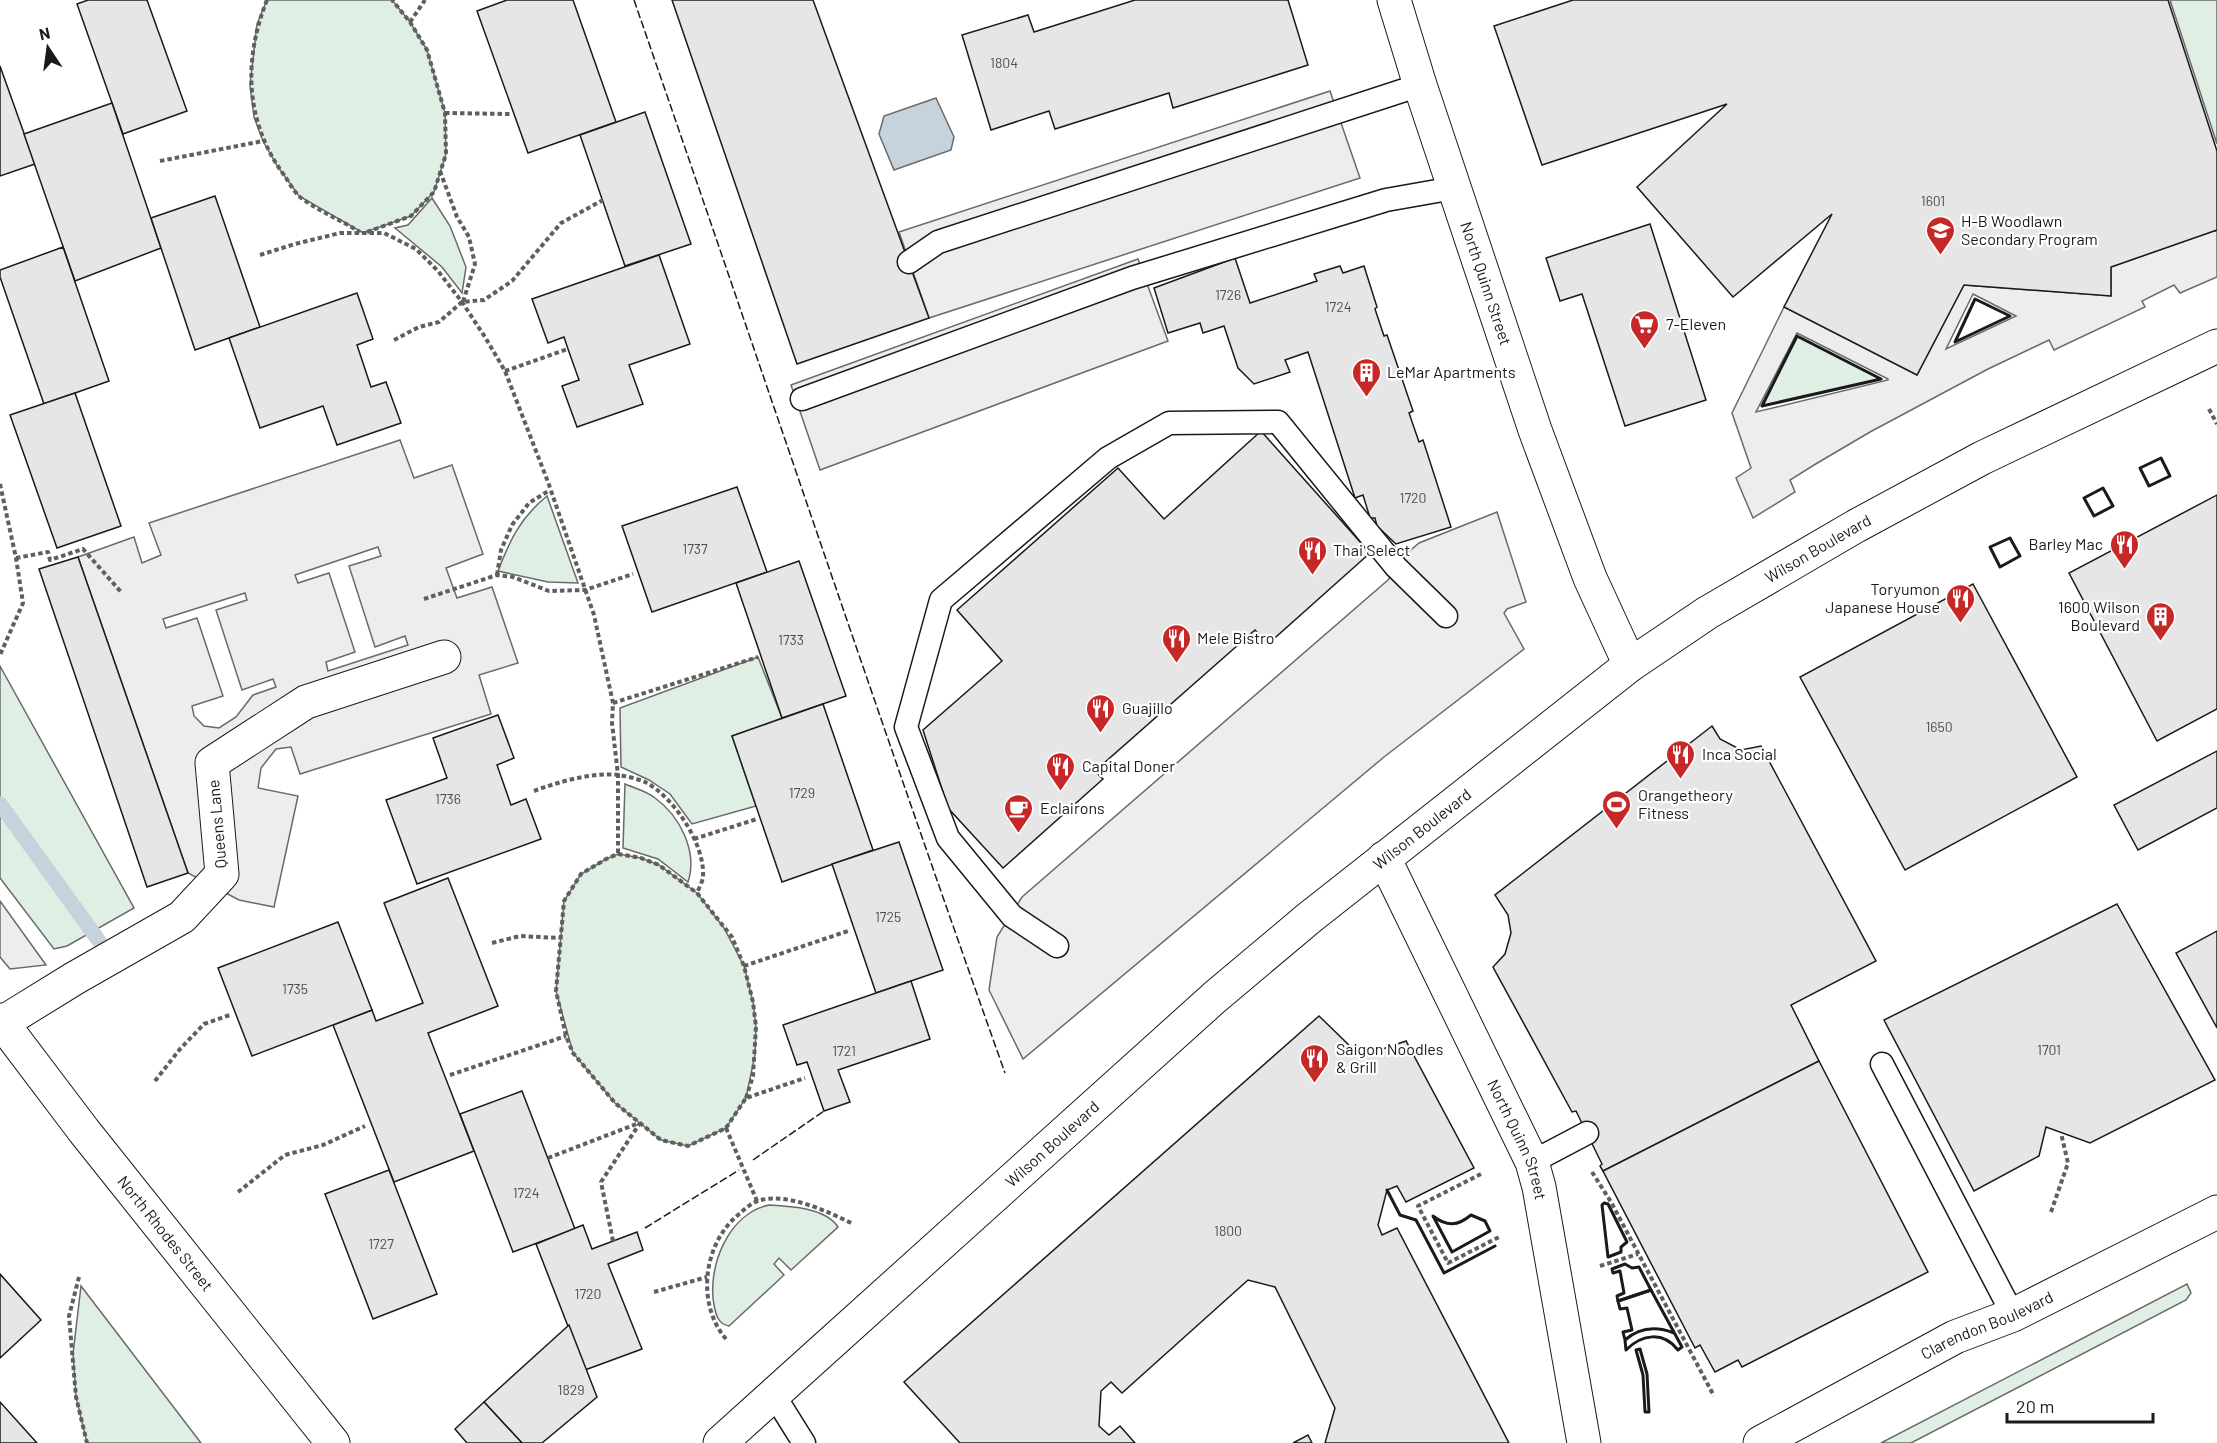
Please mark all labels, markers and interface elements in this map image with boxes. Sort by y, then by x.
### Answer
north arrow [18,18,78,78]
text: N [37,22,52,43]
house number: 1804 [990,54,1018,71]
house number: 1601 [1921,192,1945,209]
place label: H-B Woodlawn Secondary Program [1961,211,2098,248]
school or university icon: H-B Woodlawn Secondary Program [1924,214,1956,256]
street label: North Quinn Street [1457,219,1516,348]
house number: 1726 [1215,286,1241,303]
house number: 1724 [1325,298,1351,315]
supermarket icon: 7-Eleven [1629,308,1661,350]
place label: 7-Eleven [1666,314,1726,333]
building icon: LeMar Apartments [1350,356,1382,398]
place label: LeMar Apartments [1387,362,1516,381]
house number: 1720 [1400,489,1426,506]
street label: Wilson Boulevard [1761,510,1874,586]
restaurant icon: Barley Mac [2108,528,2140,570]
restaurant icon: Thai Select [1296,534,1328,576]
place label: Barley Mac [2029,534,2103,553]
house number: 1737 [682,540,708,557]
place label: Thai Select [1333,540,1410,559]
place label: Toryumon Japanese House [1825,579,1940,616]
restaurant icon: Toryumon Japanese House [1945,582,1977,624]
place label: 1600 Wilson Boulevard [2058,597,2140,634]
building icon: 1600 Wilson Boulevard [2145,600,2177,642]
restaurant icon: Mele Bistro [1160,622,1192,664]
place label: Mele Bistro [1197,628,1274,647]
house number: 1733 [778,631,804,648]
restaurant icon: Guajillo [1085,692,1117,734]
place label: Guajillo [1122,698,1173,717]
house number: 1650 [1925,718,1953,735]
restaurant icon: Inca Social [1665,738,1697,780]
place label: Inca Social [1702,744,1777,763]
restaurant icon: Capital Doner [1045,750,1077,792]
place label: Capital Doner [1082,756,1175,775]
street label: Queens Lane [203,779,230,869]
house number: 1729 [789,784,815,801]
street label: Wilson Boulevard [1369,784,1475,873]
place label: Orangetheory Fitness [1638,785,1733,822]
sports icon: Orangetheory Fitness [1601,788,1633,830]
house number: 1736 [435,790,461,807]
cafe icon: Eclairons [1003,792,1035,834]
place label: Eclairons [1040,798,1105,817]
house number: 1725 [875,908,901,925]
house number: 1735 [282,980,308,997]
place label: Saigon Noodles & Grill [1336,1039,1443,1076]
house number: 1701 [2037,1041,2061,1058]
house number: 1721 [832,1042,856,1059]
restaurant icon: Saigon Noodles & Grill [1299,1042,1331,1084]
street label: North Quinn Street [1484,1076,1551,1201]
street label: Wilson Boulevard [1001,1096,1103,1191]
street label: North Rhodes Street [114,1171,218,1294]
house number: 1724 [513,1184,539,1201]
house number: 1800 [1214,1222,1242,1239]
house number: 1727 [368,1235,394,1252]
house number: 1720 [575,1285,601,1302]
street label: Clarendon Boulevard [1917,1286,2056,1363]
house number: 1829 [558,1381,585,1398]
scale bar [2007,1386,2152,1424]
text: 20 m [2016,1395,2054,1417]

